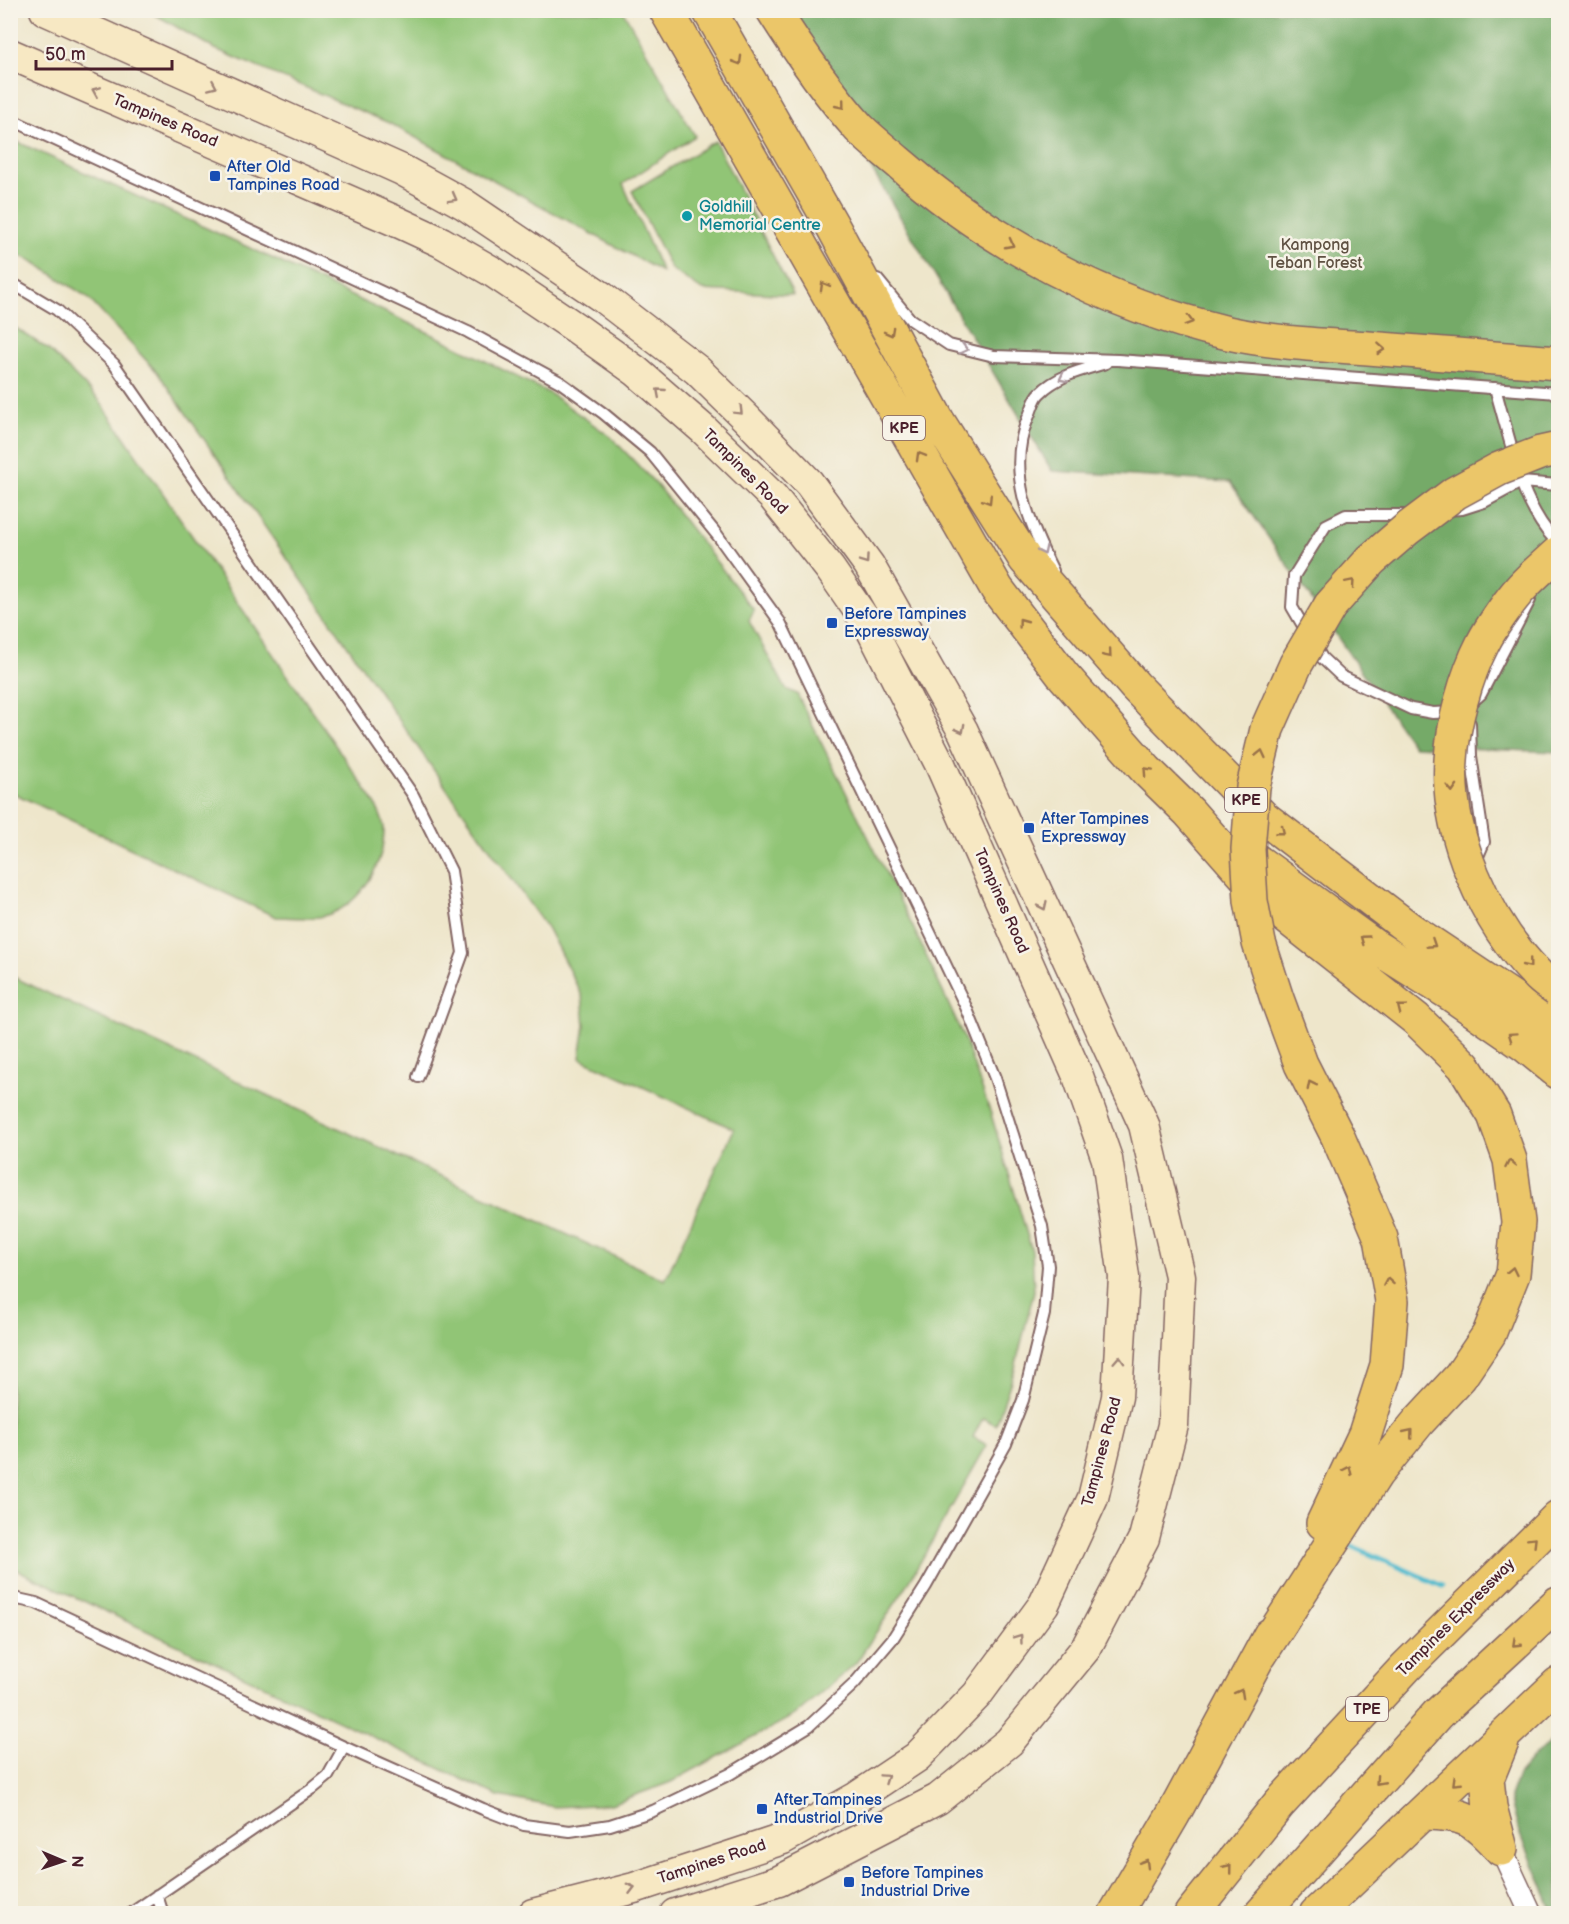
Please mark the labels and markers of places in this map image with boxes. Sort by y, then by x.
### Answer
place label: After Old Tampines Road [227,158,340,195]
marker: After Old Tampines Road [208,169,222,183]
place label: Goldhill Memorial Centre [699,198,821,235]
marker: Goldhill Memorial Centre [680,209,694,223]
place label: Before Tampines Expressway [844,605,966,642]
marker: Before Tampines Expressway [825,616,839,630]
place label: After Tampines Expressway [1041,810,1149,847]
marker: After Tampines Expressway [1022,821,1036,835]
place label: After Tampines Industrial Drive [774,1791,883,1828]
marker: After Tampines Industrial Drive [755,1802,769,1816]
place label: Before Tampines Industrial Drive [861,1864,983,1901]
marker: Before Tampines Industrial Drive [842,1875,856,1889]

